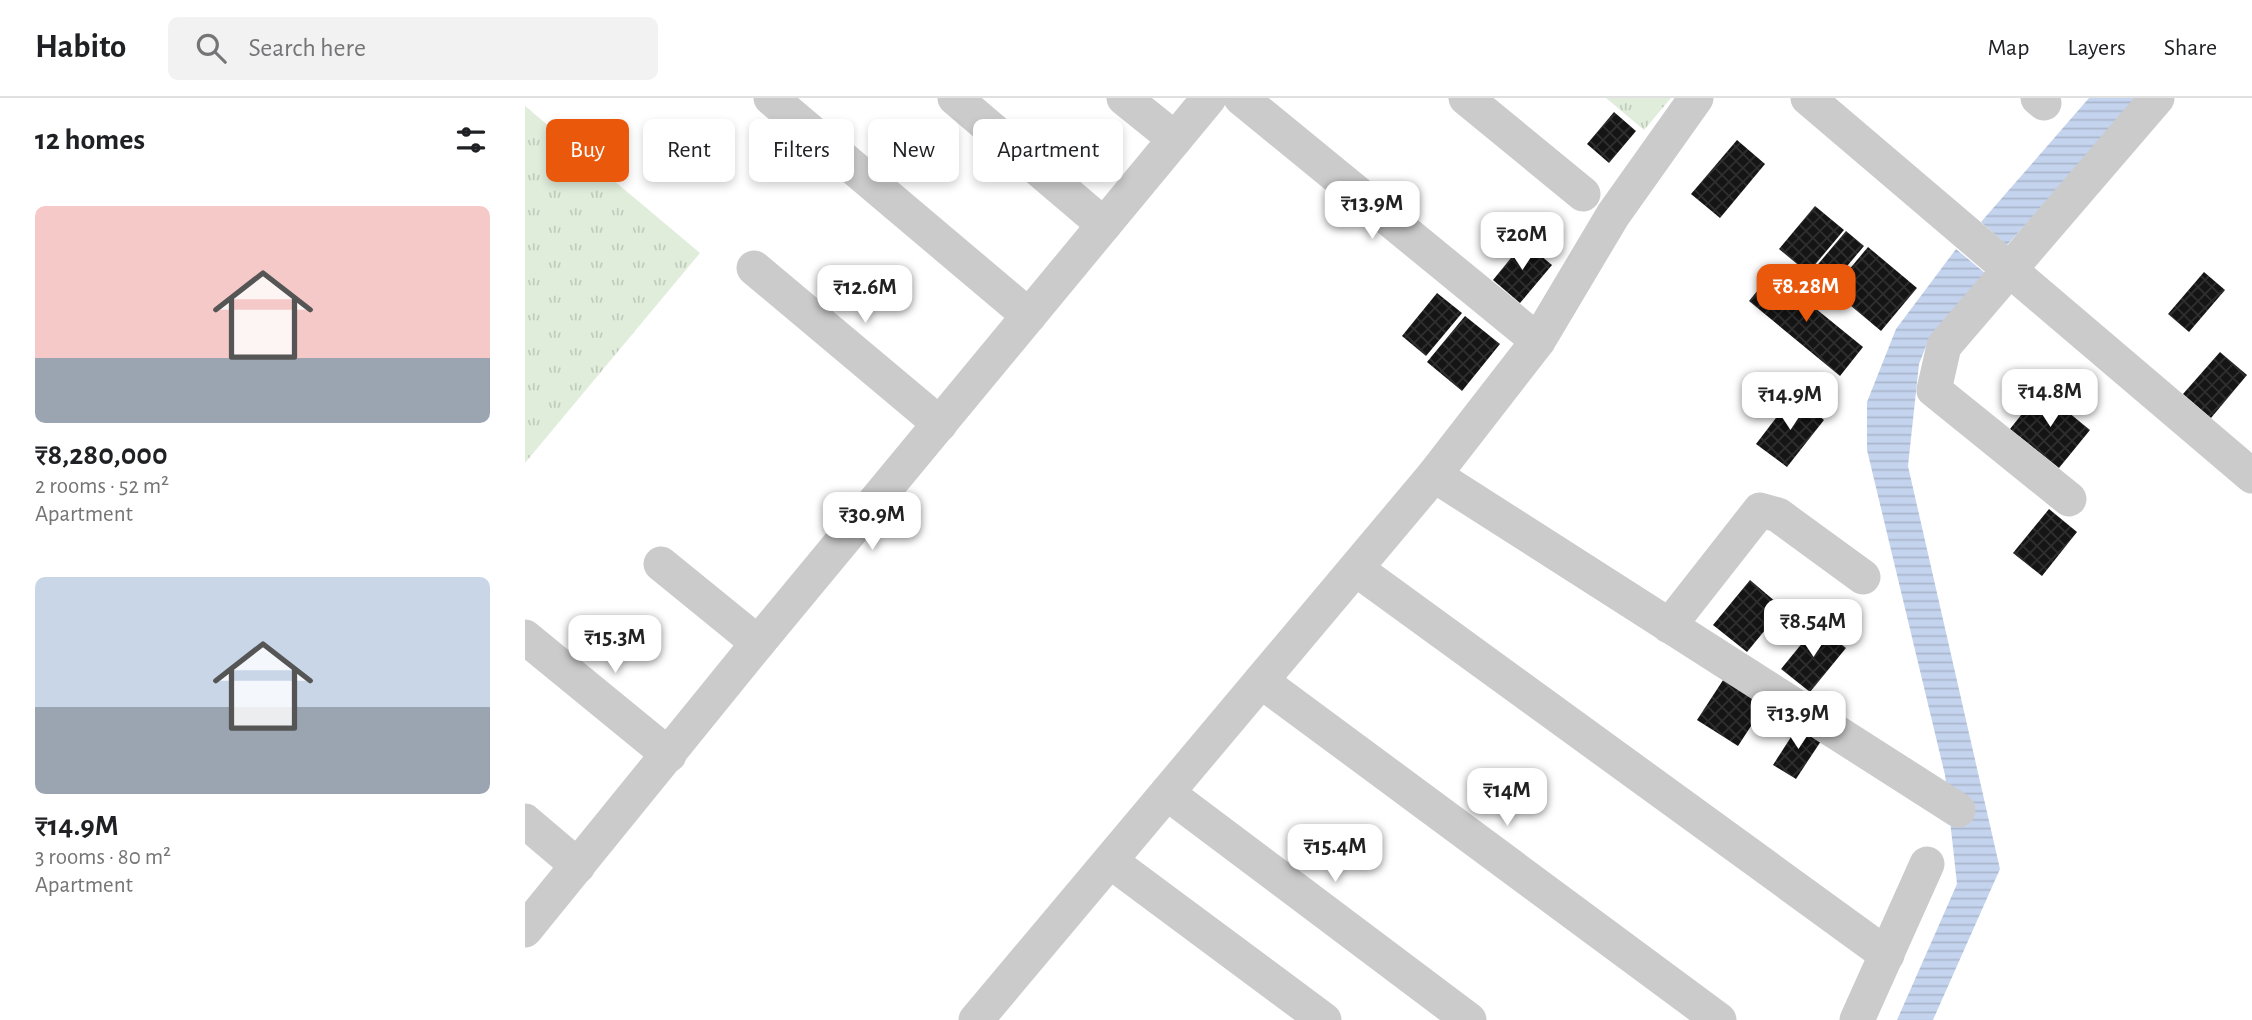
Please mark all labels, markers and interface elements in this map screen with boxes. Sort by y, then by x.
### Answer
search box [168,17,658,80]
icon: search [192,29,230,67]
text: Habito [35,31,126,64]
text: Search here [248,35,366,61]
text: Map [1987,36,2029,60]
text: Layers [2067,36,2126,60]
text: Share [2164,36,2217,60]
chip: Buy [546,119,629,182]
chip: Rent [643,119,735,182]
chip: Filters [749,119,854,182]
chip: New [868,119,959,182]
chip: Apartment [973,119,1123,182]
icon: filters [452,121,490,159]
text: 12 homes [35,125,145,155]
pin: ₹13.9M [1315,181,1429,241]
text: ₹13.9M [1341,192,1403,215]
pin: ₹20M [1481,212,1563,272]
text: ₹20M [1497,223,1547,246]
icon: home [200,252,326,378]
pin: ₹8.28M [1749,264,1863,324]
pin: ₹12.6M [808,266,922,325]
text: ₹8.28M [1773,275,1839,298]
text: ₹12.6M [833,276,897,299]
pin: ₹14.8M [1993,370,2107,429]
pin: ₹14.9M [1733,372,1847,432]
text: ₹14.8M [2018,380,2082,403]
text: ₹14.9M [1758,383,1822,406]
text: ₹8,280,000 [35,440,168,470]
text: 2 rooms · 52 m² [35,475,169,498]
pin: ₹30.9M [815,492,929,552]
text: Apartment [35,503,133,526]
text: ₹30.9M [839,503,905,526]
pin: ₹8.54M [1756,600,1870,659]
text: ₹8.54M [1780,610,1846,633]
pin: ₹15.3M [558,616,672,675]
icon: home [200,623,326,749]
text: ₹15.3M [584,626,646,649]
pin: ₹13.9M [1741,692,1855,751]
text: ₹13.9M [1767,702,1829,725]
pin: ₹14M [1466,768,1548,828]
text: ₹14M [1483,779,1531,802]
text: ₹14.9M [35,811,119,841]
pin: ₹15.4M [1278,824,1392,884]
text: ₹15.4M [1303,835,1367,858]
text: 3 rooms · 80 m² [35,846,171,869]
text: Apartment [35,874,133,897]

